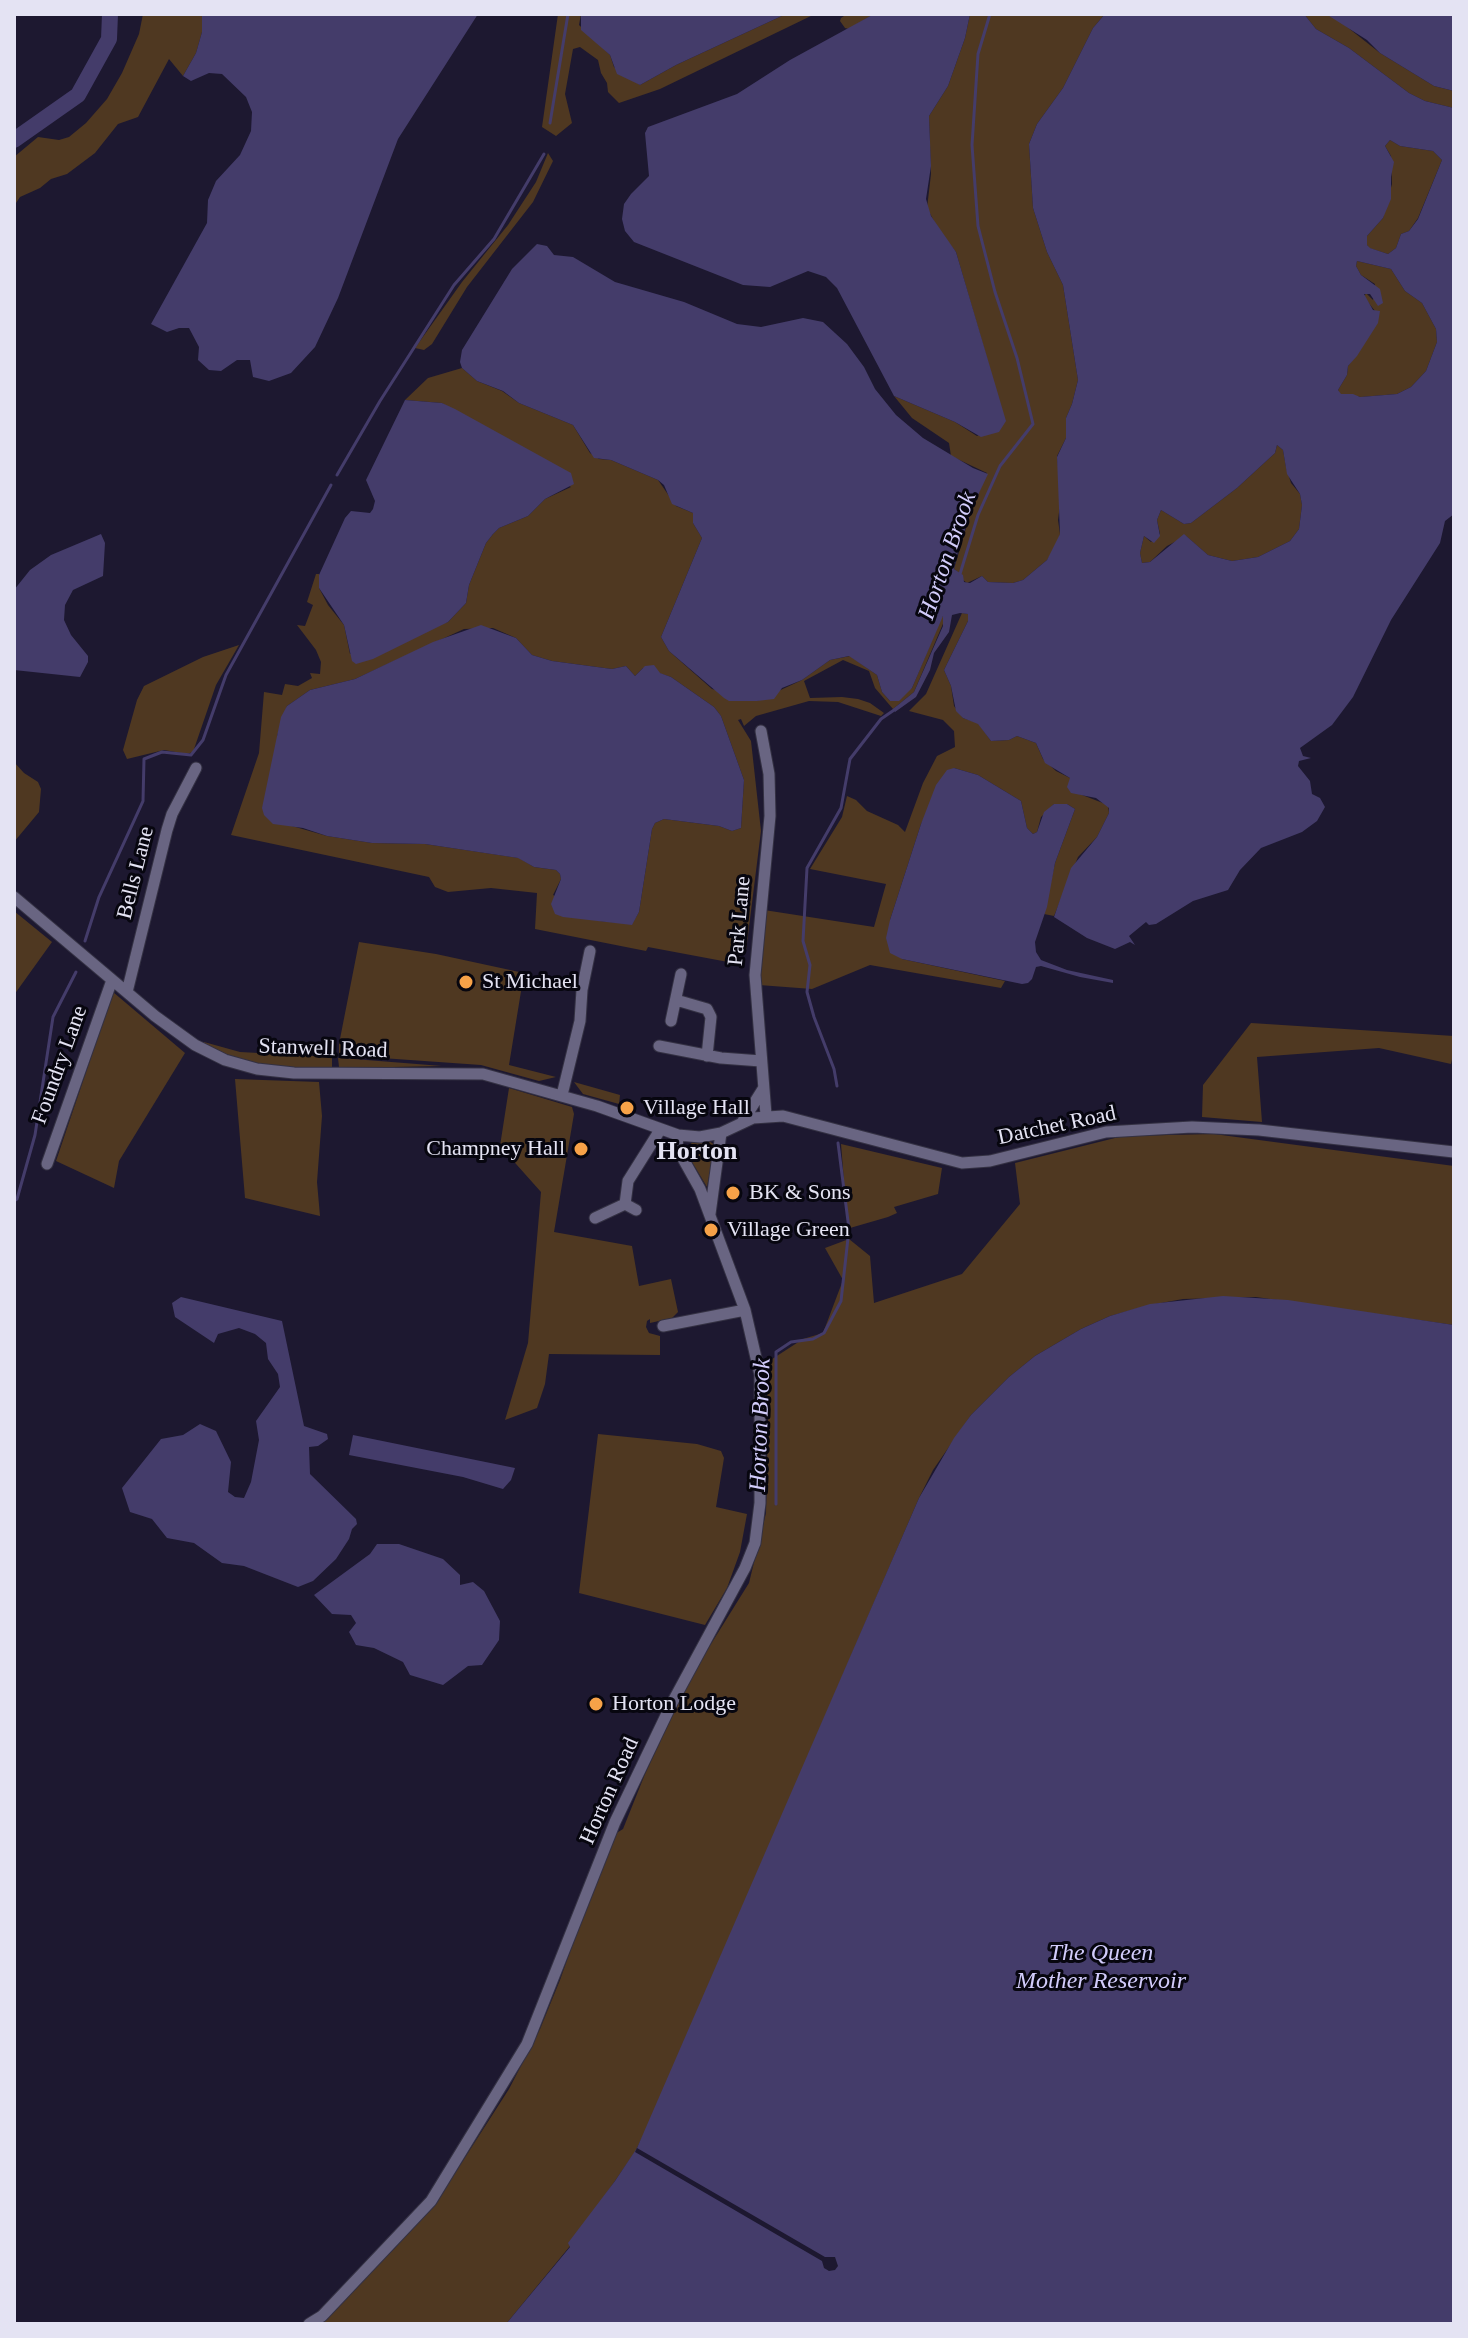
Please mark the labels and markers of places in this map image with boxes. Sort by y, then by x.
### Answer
place label: St Michael [482,969,578,995]
marker: St Michael [457,973,475,991]
place label: Village Hall [643,1095,750,1121]
marker: Village Hall [618,1099,636,1117]
place label: Champney Hall [426,1136,565,1162]
marker: Champney Hall [572,1140,590,1158]
place label: BK & Sons [749,1180,850,1206]
marker: BK & Sons [724,1184,742,1202]
place label: Village Green [727,1217,850,1243]
marker: Village Green [702,1221,720,1239]
place label: Horton Lodge [612,1691,736,1717]
marker: Horton Lodge [587,1695,605,1713]

